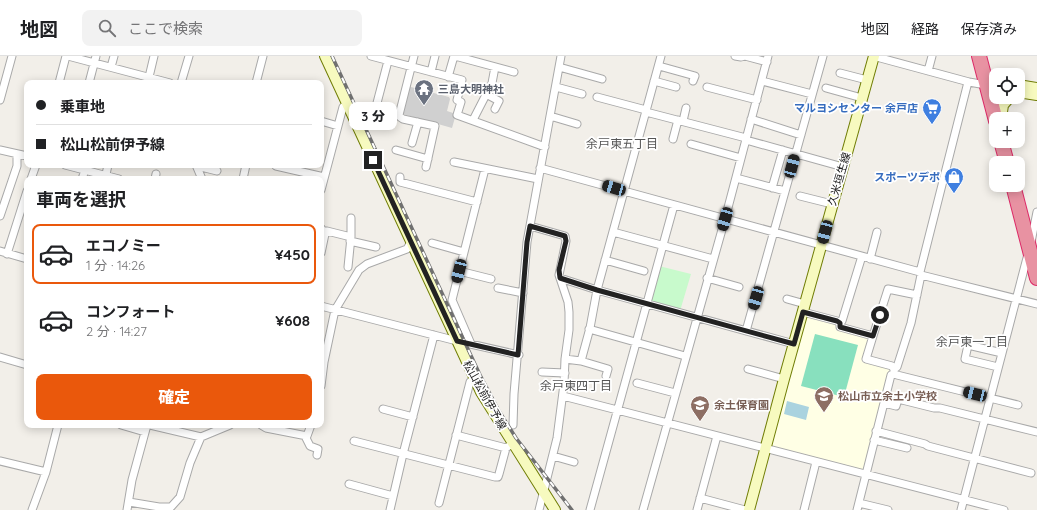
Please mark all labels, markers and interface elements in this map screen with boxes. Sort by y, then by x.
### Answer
search box [82,10,362,46]
text: 地図 [20,17,58,41]
icon: search [96,17,118,39]
text: ここで検索 [128,19,203,38]
text: 地図 [861,20,889,38]
text: 経路 [911,20,939,38]
text: 保存済み [961,20,1017,38]
map controls [989,68,1025,192]
button: locate [989,68,1025,104]
temple icon: 三島大明神社 [413,78,435,106]
place label: 三島大明神社 [438,82,504,96]
text: 乗車地 [60,97,105,116]
supermarket icon: マルヨシセンター 余戸店 [921,97,943,125]
place label: マルヨシセンター 余戸店 [794,101,918,115]
callout: 3 分 [349,102,397,130]
text: 3 分 [361,108,385,124]
button: + [989,112,1025,148]
text: 松山松前伊予線 [60,135,165,154]
district label: 余戸東五丁目 [586,136,658,151]
route end [364,151,382,169]
street label: 久米垣生線 [825,151,853,207]
car [783,153,801,179]
button: − [989,156,1025,192]
shop icon: スポーツデポ [943,166,965,194]
place label: スポーツデポ [874,170,940,184]
car [601,179,627,197]
text: 車両を選択 [36,188,126,211]
car [716,206,734,232]
car [816,219,834,245]
icon: car [38,236,74,272]
text: エコノミー [86,236,161,255]
text: ¥450 [274,245,310,264]
text: 1 分 · 14:26 [86,257,145,273]
car [450,258,468,284]
car [747,285,765,311]
icon: car [38,302,74,338]
text: コンフォート [86,302,176,321]
route start [871,306,889,324]
text: ¥608 [275,311,310,330]
text: 2 分 · 14:27 [86,323,147,339]
district label: 余戸東一丁目 [936,334,1008,349]
street label: 松山松前伊予線 [460,358,510,432]
button: 確定 [36,374,312,420]
district label: 余戸東四丁目 [540,378,612,393]
school or university icon: 松山市立余土小学校 [813,385,835,413]
car [962,385,988,403]
place label: 松山市立余土小学校 [838,389,937,403]
school or university icon: 余土保育園 [689,394,711,422]
place label: 余土保育園 [714,398,769,412]

